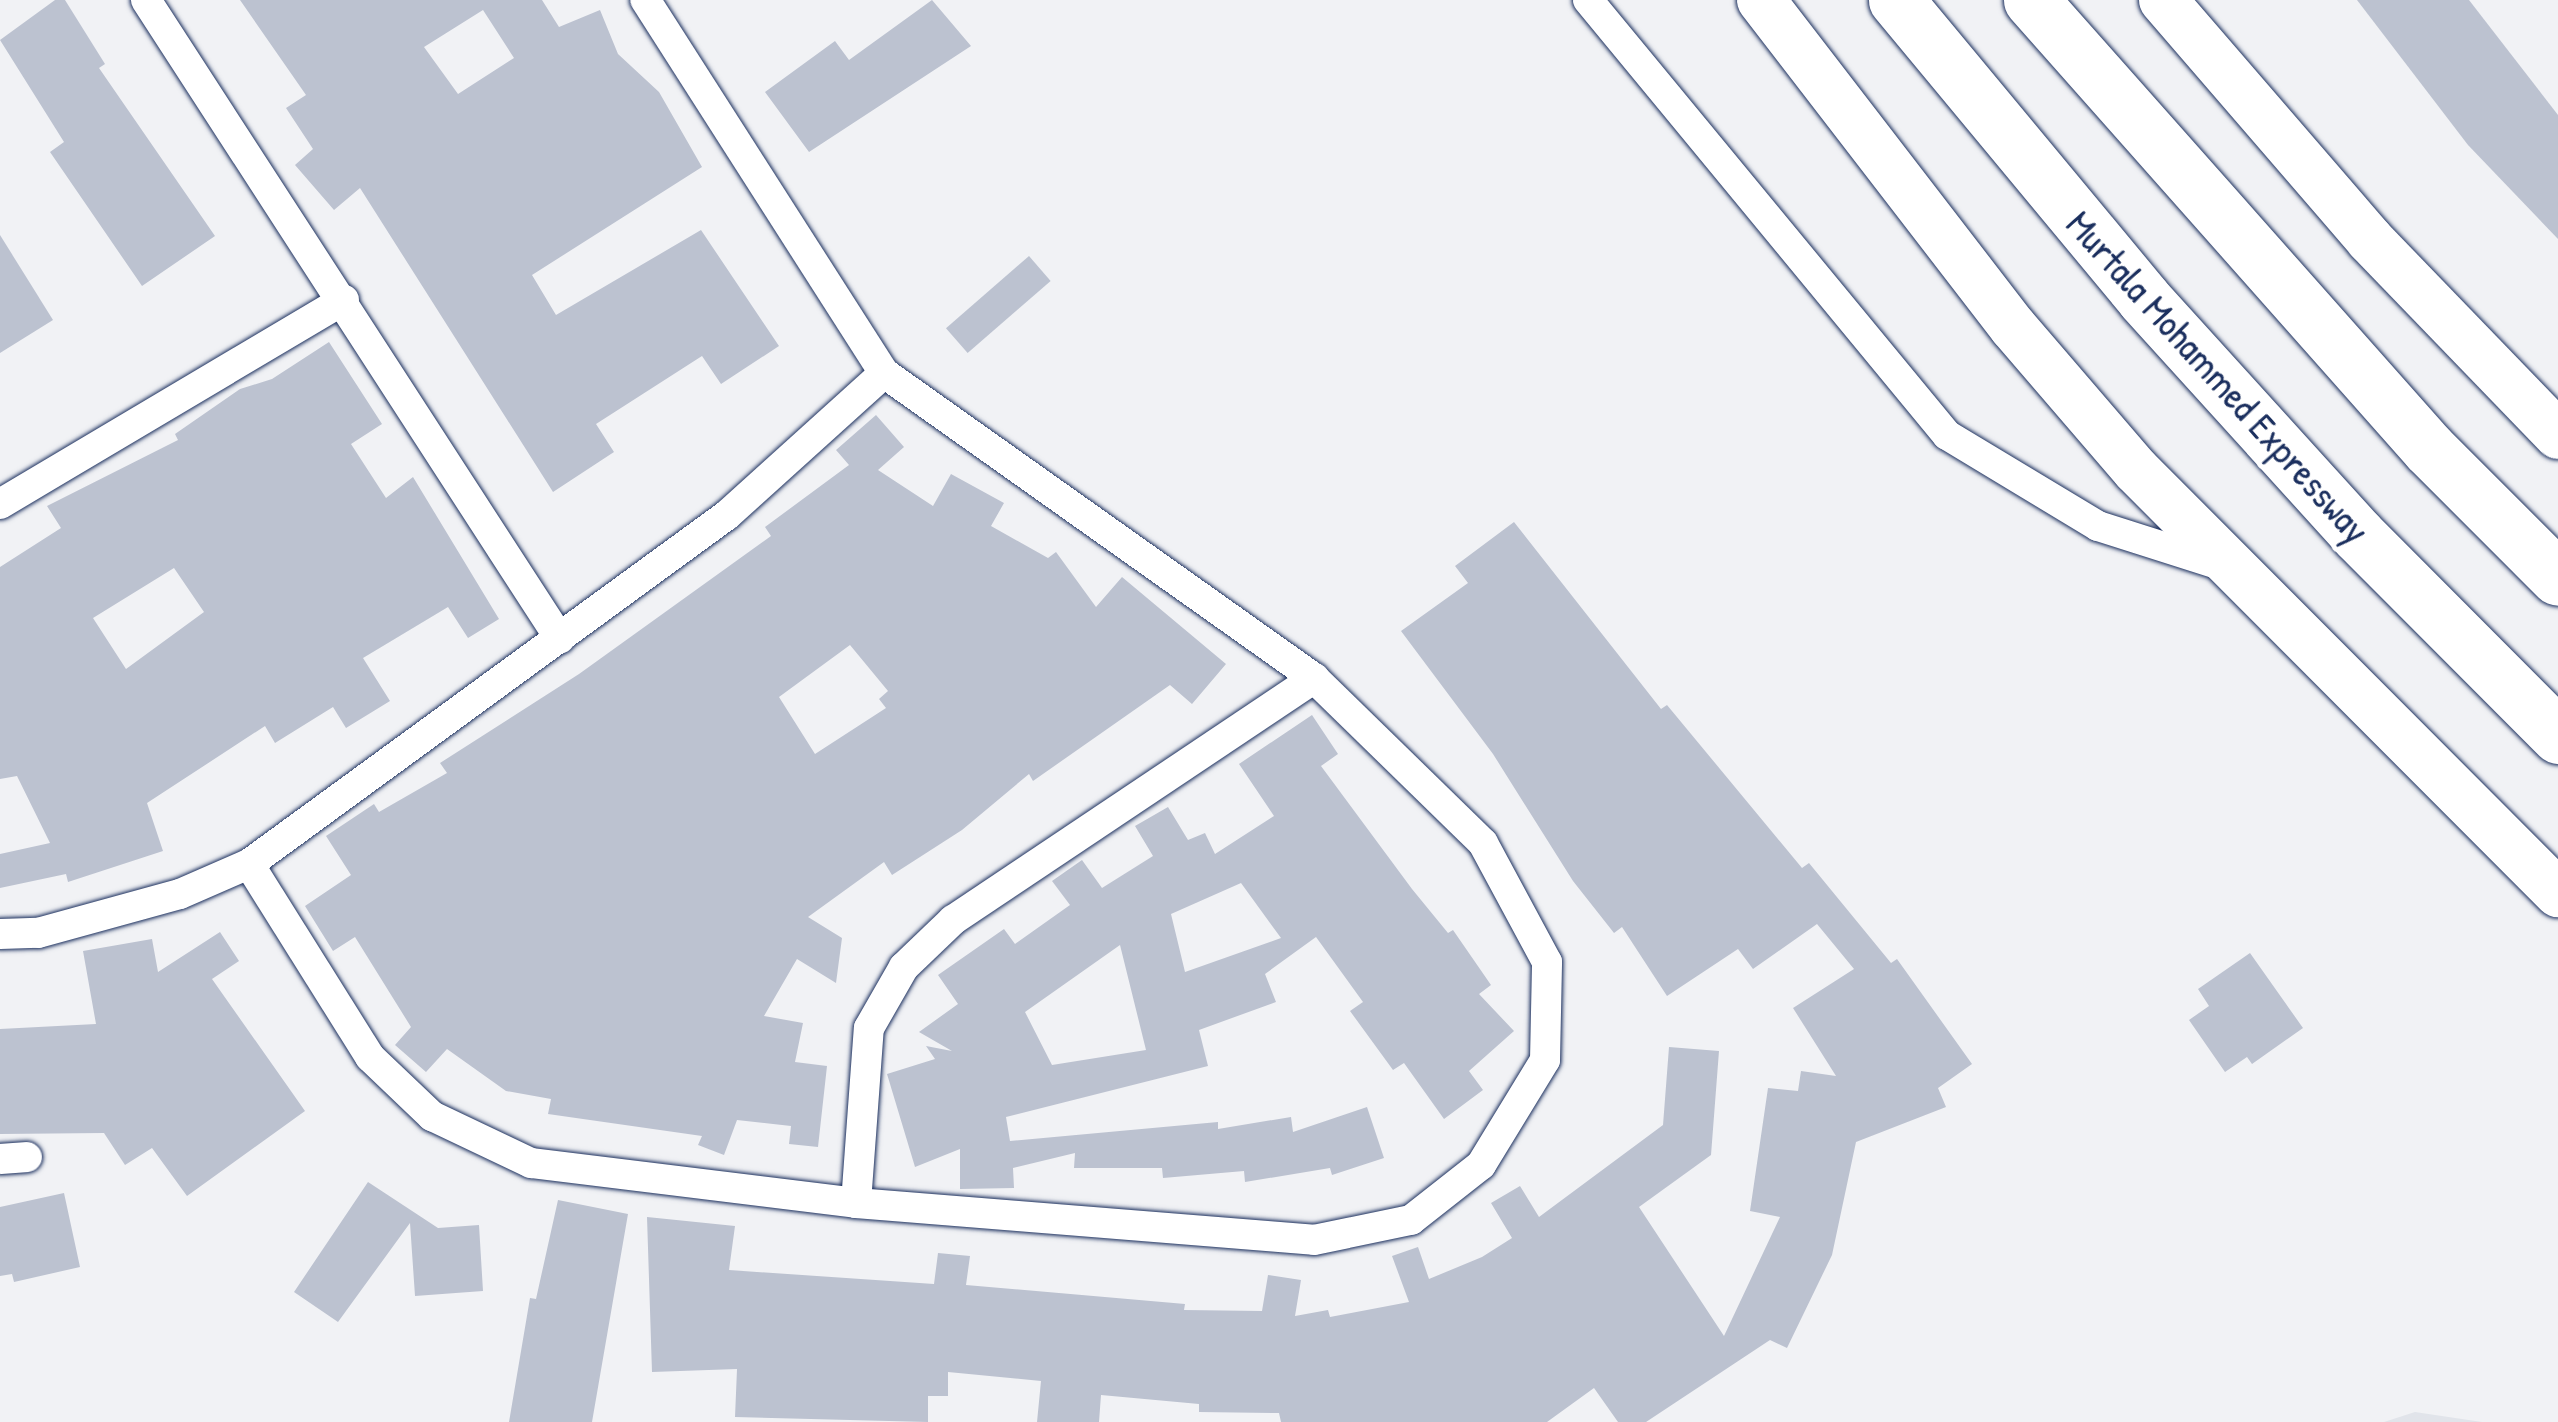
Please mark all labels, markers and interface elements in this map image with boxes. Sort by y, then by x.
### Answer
street label: Murtala Mohammed Expressway [2057,202,2379,552]

